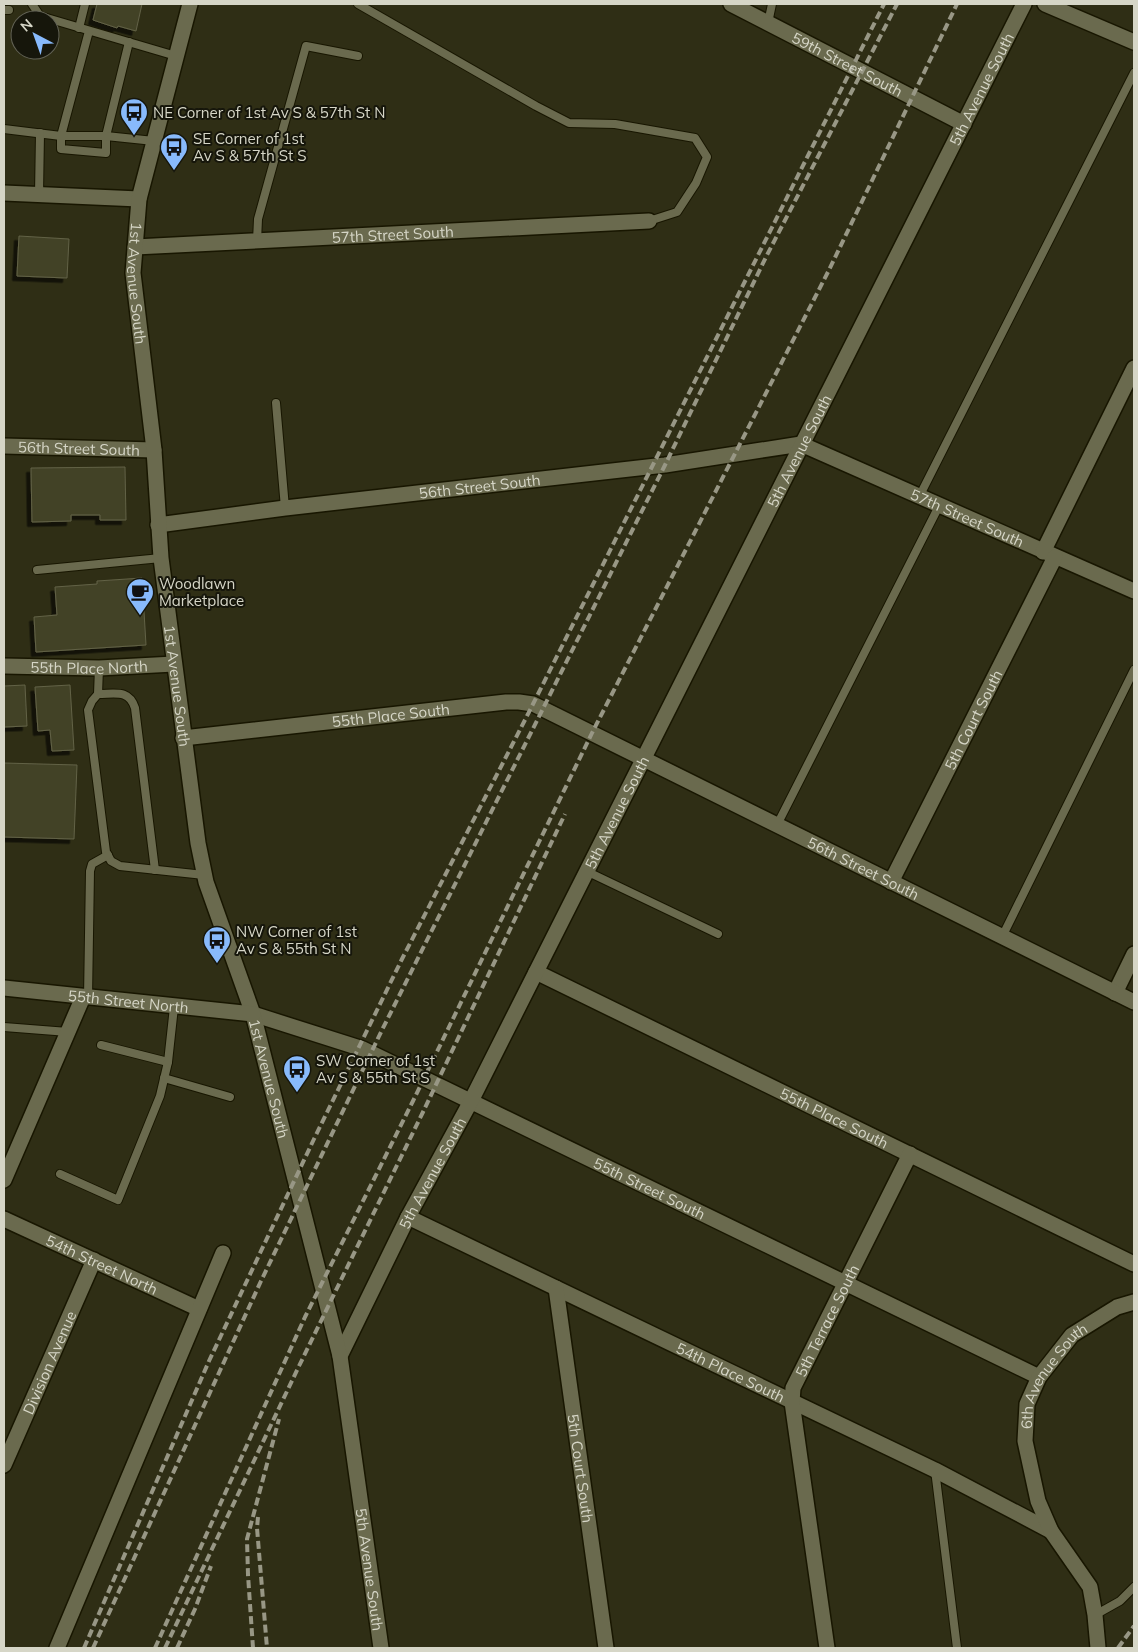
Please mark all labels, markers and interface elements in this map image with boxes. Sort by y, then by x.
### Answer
north arrow [10,10,60,60]
text: N [17,15,36,35]
street label: 59th Street South [789,28,906,100]
street label: 5th Avenue South [945,29,1017,149]
bus stop icon: NE Corner of 1st Av S & 57th St N [119,97,149,136]
place label: NE Corner of 1st Av S & 57th St N [153,103,385,122]
place label: SE Corner of 1st Av S & 57th St S [193,129,307,165]
bus stop icon: SE Corner of 1st Av S & 57th St S [159,132,189,171]
street label: 1st Avenue South [123,221,151,345]
street label: 57th Street South [331,221,454,247]
street label: 5th Avenue South [762,391,835,510]
street label: 56th Street South [18,437,140,459]
street label: 56th Street South [418,470,541,502]
street label: 57th Street South [908,484,1027,551]
place label: Woodlawn Marketplace [159,574,244,610]
cafe icon: Woodlawn Marketplace [125,577,155,616]
street label: 1st Avenue South [160,624,195,748]
street label: 55th Place North [30,656,148,678]
street label: 5th Court South [940,666,1006,773]
street label: 55th Place South [331,699,451,731]
street label: 5th Avenue South [580,753,653,872]
street label: 56th Street South [805,832,922,903]
place label: NW Corner of 1st Av S & 55th St N [236,922,357,958]
bus stop icon: NW Corner of 1st Av S & 55th St N [202,925,232,964]
street label: 55th Street North [67,985,190,1017]
street label: 1st Avenue South [245,1017,294,1140]
place label: SW Corner of 1st Av S & 55th St S [316,1051,435,1087]
bus stop icon: SW Corner of 1st Av S & 55th St S [282,1054,312,1093]
street label: 55th Place South [777,1083,892,1152]
street label: 5th Avenue South [394,1114,470,1232]
street label: 55th Street South [591,1153,709,1223]
street label: 54th Street North [43,1230,161,1298]
street label: 5th Terrace South [791,1261,863,1380]
street label: Division Avenue [18,1308,80,1417]
street label: 6th Avenue South [1016,1318,1091,1429]
street label: 54th Place South [673,1338,788,1406]
street label: 5th Court South [564,1413,598,1524]
street label: 5th Avenue South [352,1507,388,1632]

